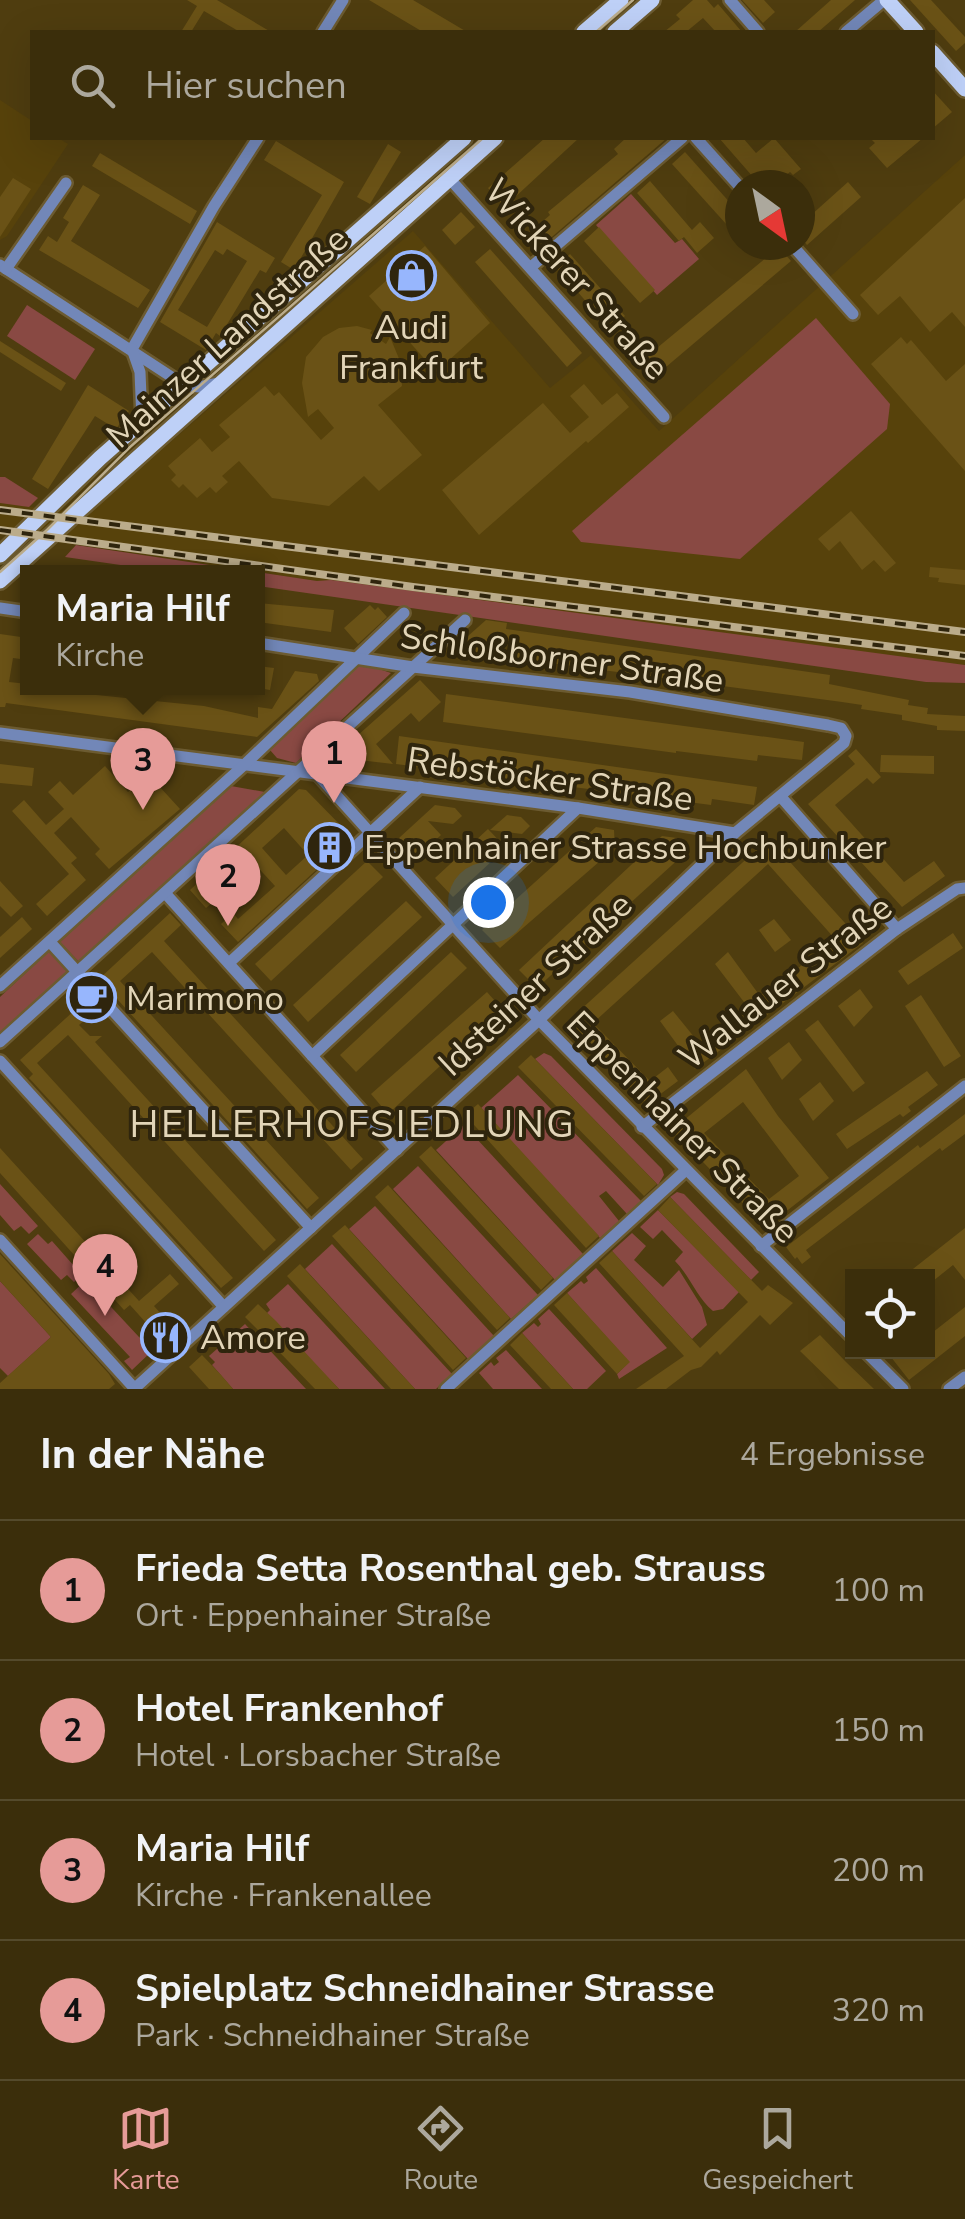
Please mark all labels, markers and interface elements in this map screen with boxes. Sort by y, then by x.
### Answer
search box [30,30,935,140]
icon: search [65,58,120,113]
text: Hier suchen [145,60,347,111]
street label: Wickerer Straße [474,169,680,390]
north arrow [725,170,815,260]
street label: Mainzer Landstraße [96,216,358,459]
shop icon: Audi Frankfurt [385,249,437,301]
place label: Audi Frankfurt [339,304,484,391]
popup [20,565,265,695]
text: Maria Hilf [55,583,230,634]
street label: Schloßborner Straße [397,613,727,704]
text: Kirche [55,634,144,677]
pin: 1 [302,720,366,803]
pin: 3 [110,728,176,810]
street label: Rebstöcker Straße [404,736,696,823]
building icon: Eppenhainer Strasse Hochbunker [303,821,355,873]
place label: Eppenhainer Strasse Hochbunker [364,824,887,871]
pin: 2 [196,844,260,926]
your location [463,877,514,928]
street label: Idsteiner Straße [428,882,643,1087]
street label: Wallauer Straße [669,884,902,1081]
cafe icon: Marimono [65,972,117,1024]
place label: Marimono [126,975,284,1022]
street label: Eppenhainer Straße [556,1001,809,1254]
district label: HELLERHOFSIEDLUNG [130,1099,576,1150]
pin: 4 [72,1234,138,1316]
map controls [845,1269,935,1359]
button: locate [845,1269,935,1359]
restaurant icon: Amore [139,1311,191,1363]
place label: Amore [200,1314,306,1361]
text: In der Nähe [40,1426,265,1483]
text: 4 Ergebnisse [740,1433,925,1476]
text: Frieda Setta Rosenthal geb. Strauss [135,1543,766,1594]
text: 1 [63,1569,82,1612]
text: 100 m [832,1569,925,1612]
text: Ort · Eppenhainer Straße [135,1594,491,1637]
text: Hotel Frankenhof [135,1683,443,1734]
text: 2 [63,1709,82,1752]
text: 150 m [832,1709,925,1752]
text: Hotel · Lorsbacher Straße [135,1734,501,1777]
text: Maria Hilf [135,1823,309,1874]
text: 3 [63,1849,82,1892]
text: 200 m [832,1849,925,1892]
text: Kirche · Frankenallee [135,1874,432,1917]
text: Spielplatz Schneidhainer Strasse [135,1963,715,2014]
text: 4 [63,1989,82,2032]
text: 320 m [832,1989,925,2032]
text: Park · Schneidhainer Straße [135,2014,530,2057]
tab: Karte [112,2101,180,2199]
tab: Route [404,2101,478,2199]
tab: Gespeichert [702,2101,853,2199]

